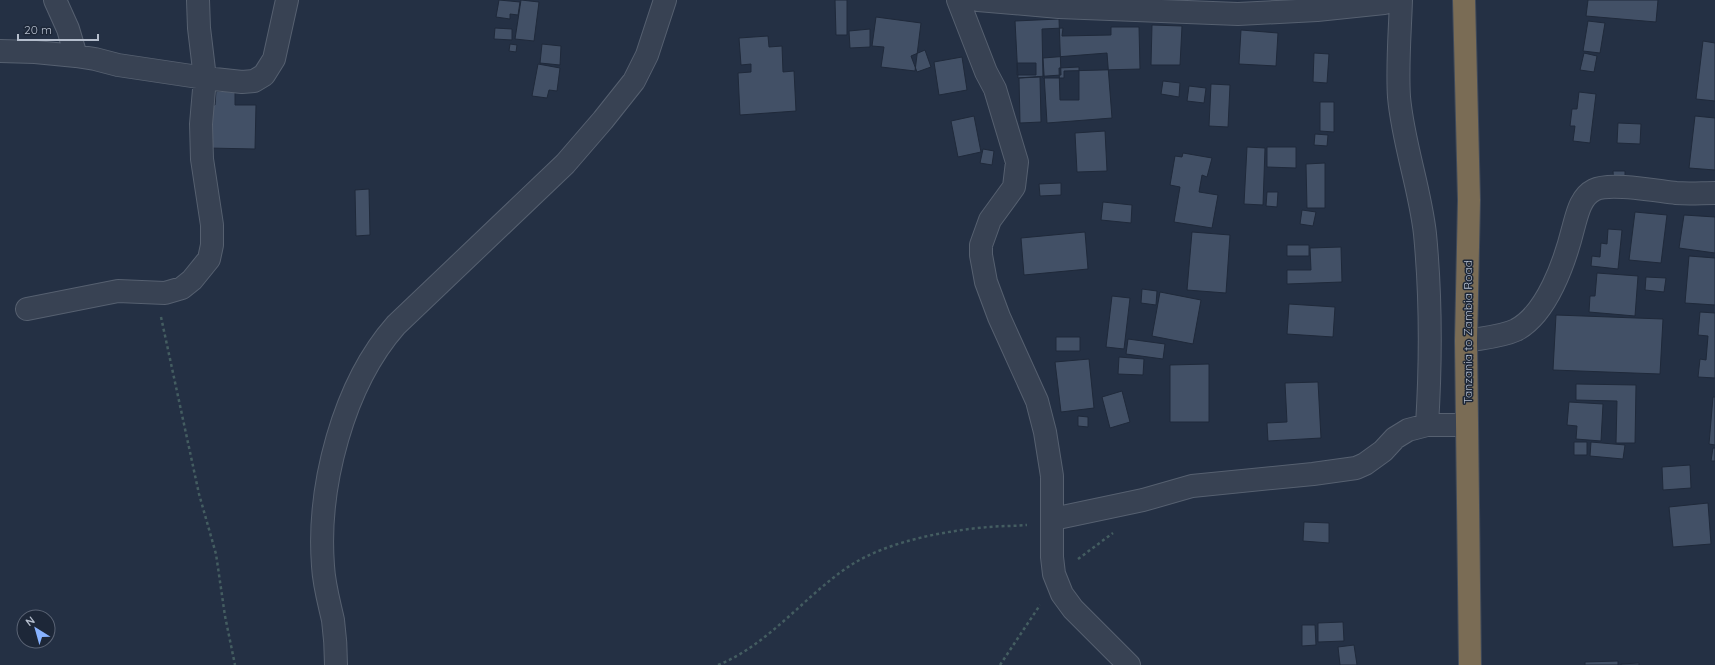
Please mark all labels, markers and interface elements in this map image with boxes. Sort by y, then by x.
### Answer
scale bar [18,16,98,42]
text: 20 m [24,22,52,37]
street label: Tanzania to Zambia Road [1460,260,1475,404]
north arrow [16,609,56,649]
text: N [23,613,37,629]

